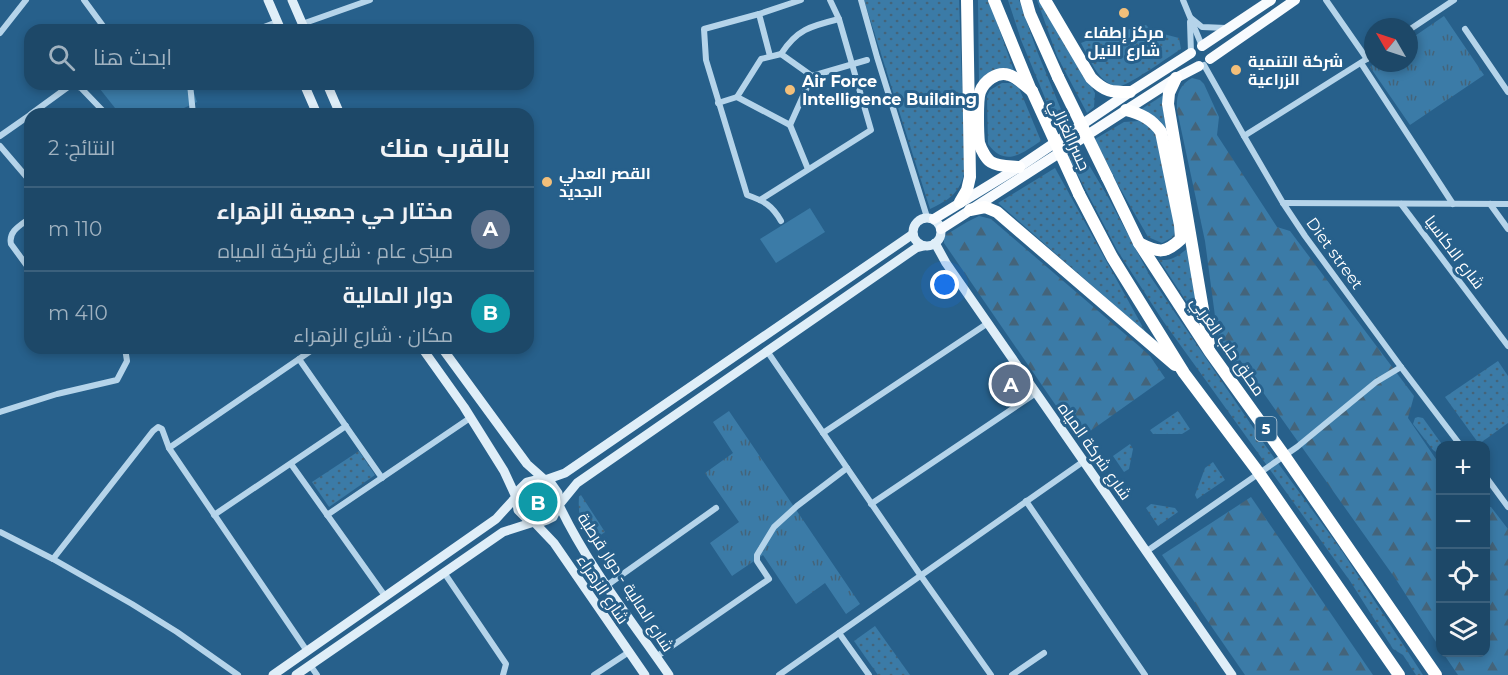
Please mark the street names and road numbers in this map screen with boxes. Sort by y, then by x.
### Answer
street label: جسر الغزالي [1041,97,1094,175]
street label: شارع الاكاسيا [1419,212,1488,294]
street label: Diet street [1302,214,1367,293]
street label: محلق حلب الغربي [1183,293,1269,402]
street label: شارع شركة المياه [1052,399,1135,505]
road number: 5 [1256,417,1276,441]
street label: شارع المالية - دوار قرطبة [572,509,678,656]
street label: شارع الزهراء [571,551,633,629]

